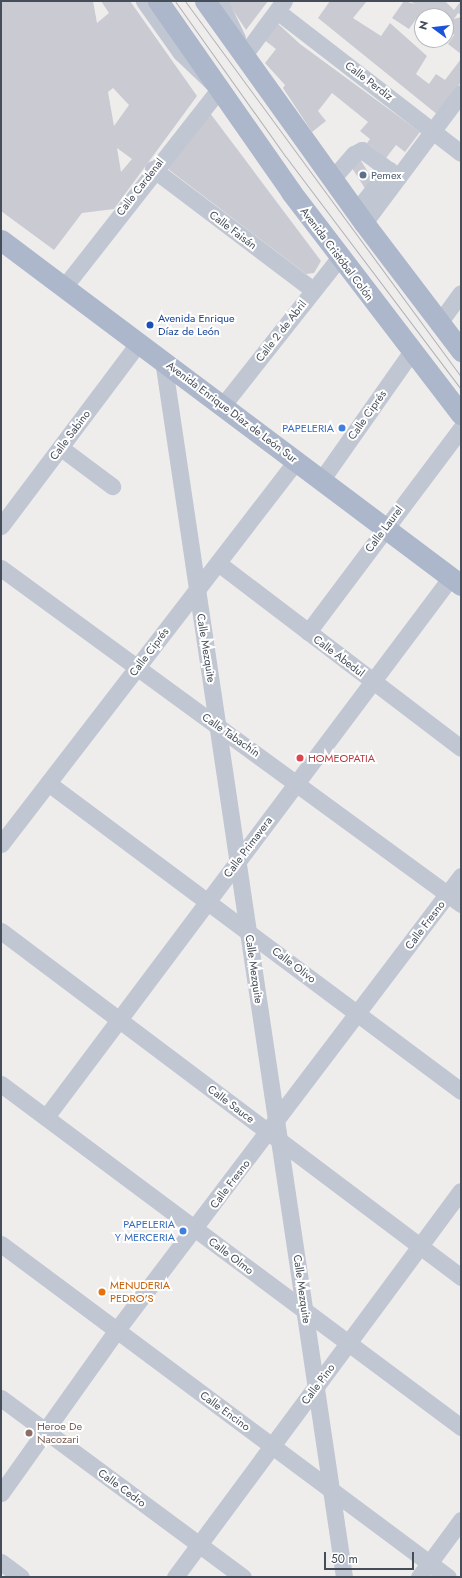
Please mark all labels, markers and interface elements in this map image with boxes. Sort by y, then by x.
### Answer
north arrow [414,8,454,48]
text: N [415,19,432,31]
street label: Calle Perdiz [343,59,395,103]
street label: Calle Cardenal [114,156,166,218]
place label: Pemex [371,168,401,182]
marker: Pemex [358,170,368,180]
street label: Avenida Cristóbal Colón [298,205,376,303]
street label: Calle Faisán [207,208,259,252]
street label: Calle 2 de Abril [253,298,309,364]
place label: Avenida Enrique Díaz de León [158,312,235,338]
marker: Avenida Enrique Díaz de León [145,320,155,330]
street label: Avenida Enrique Díaz de León Sur [164,358,300,466]
street label: Calle Ciprés [345,388,389,442]
street label: Calle Sabino [47,407,93,463]
place label: PAPELERIA [282,421,334,435]
marker: PAPELERIA [337,423,347,433]
street label: Calle Laurel [362,503,406,555]
street label: Calle Mezquite [194,613,218,683]
street label: Calle Ciprés [127,625,171,679]
street label: Calle Abedul [311,632,367,680]
street label: Calle Tabachín [200,710,262,760]
place label: HOMEOPATIA [308,751,375,765]
marker: HOMEOPATIA [295,753,305,763]
street label: Calle Primavera [221,814,275,880]
street label: Calle Fresno [402,898,448,952]
street label: Calle Mezquite [243,934,265,1004]
street label: Calle Olivo [269,944,319,986]
street label: Calle Sauce [205,1082,257,1126]
street label: Calle Fresno [207,1157,253,1211]
place label: PAPELERIA Y MERCERIA [115,1218,175,1244]
marker: PAPELERIA Y MERCERIA [178,1226,188,1236]
street label: Calle Olmo [206,1235,256,1277]
street label: Calle Mezquite [291,1254,313,1324]
place label: MENUDERIA PEDRO'S [110,1279,170,1305]
marker: MENUDERIA PEDRO'S [97,1287,107,1297]
street label: Calle Pino [298,1361,338,1407]
street label: Calle Encino [197,1388,253,1434]
place label: Heroe De Nacozari [37,1420,82,1446]
marker: Heroe De Nacozari [24,1428,34,1438]
street label: Calle Cedro [95,1466,149,1510]
scale bar [326,1544,416,1570]
text: 50 m [331,1550,358,1568]

